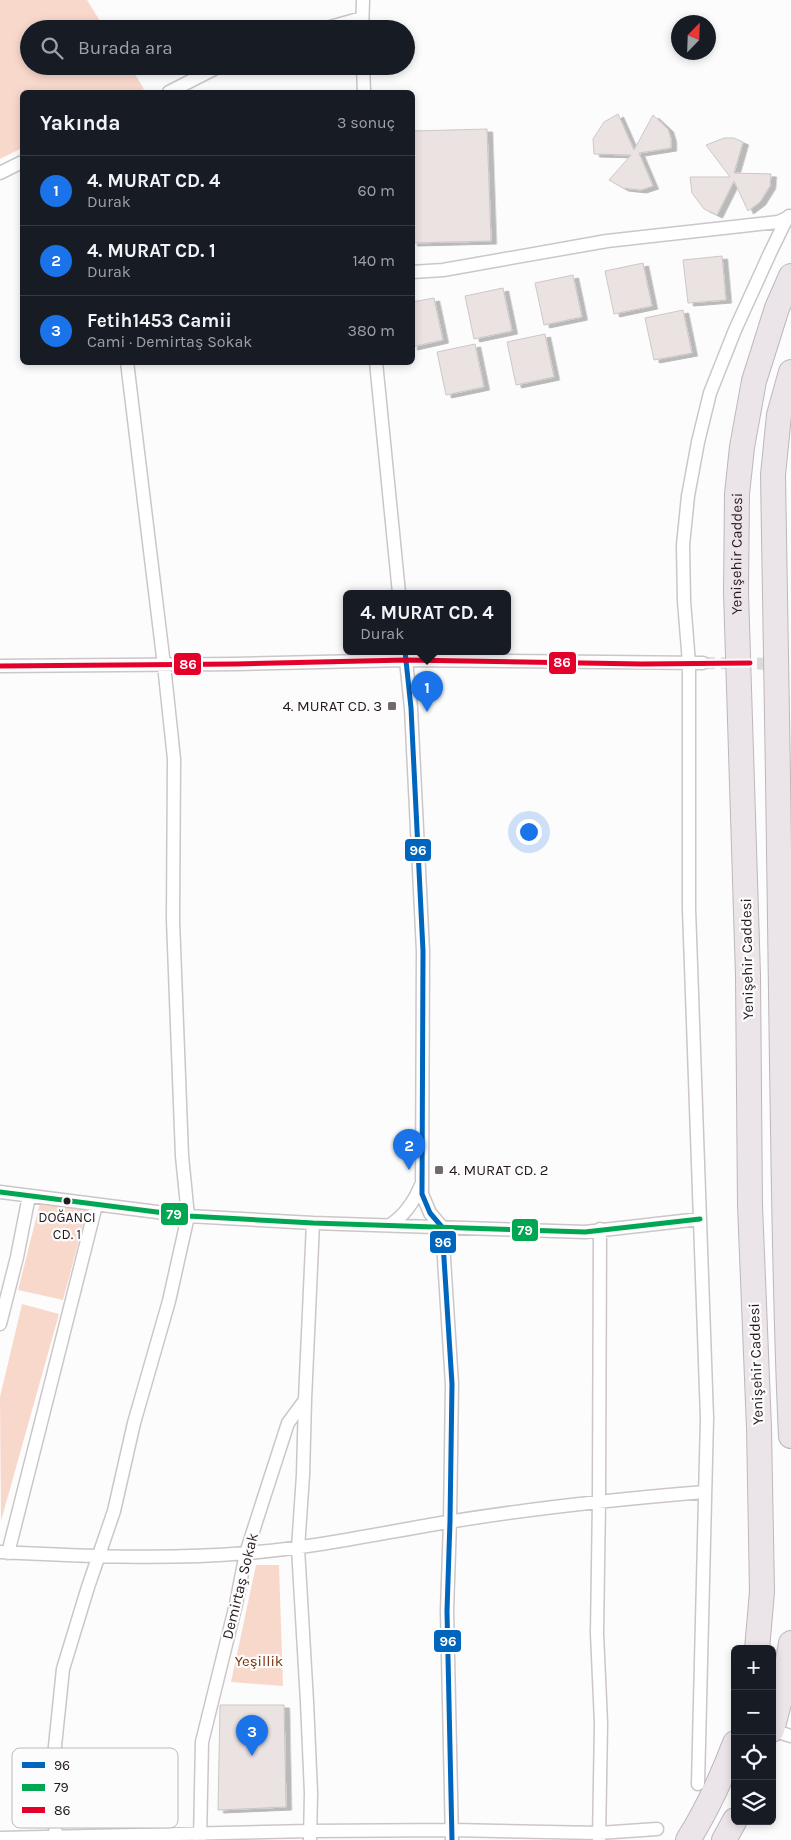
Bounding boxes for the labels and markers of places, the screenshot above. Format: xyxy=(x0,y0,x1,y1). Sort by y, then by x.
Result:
pin: 1 xyxy=(411,671,443,712)
place label: 4. MURAT CD. 3 xyxy=(282,697,382,715)
marker: 4. MURAT CD. 3 xyxy=(386,700,398,712)
pin: 2 xyxy=(393,1129,425,1170)
place label: 4. MURAT CD. 2 xyxy=(449,1161,548,1179)
marker: 4. MURAT CD. 2 xyxy=(433,1164,445,1176)
marker: DOĞANCI CD. 1 xyxy=(62,1196,72,1206)
place label: DOĞANCI CD. 1 xyxy=(38,1209,96,1243)
pin: 3 xyxy=(236,1715,268,1756)

